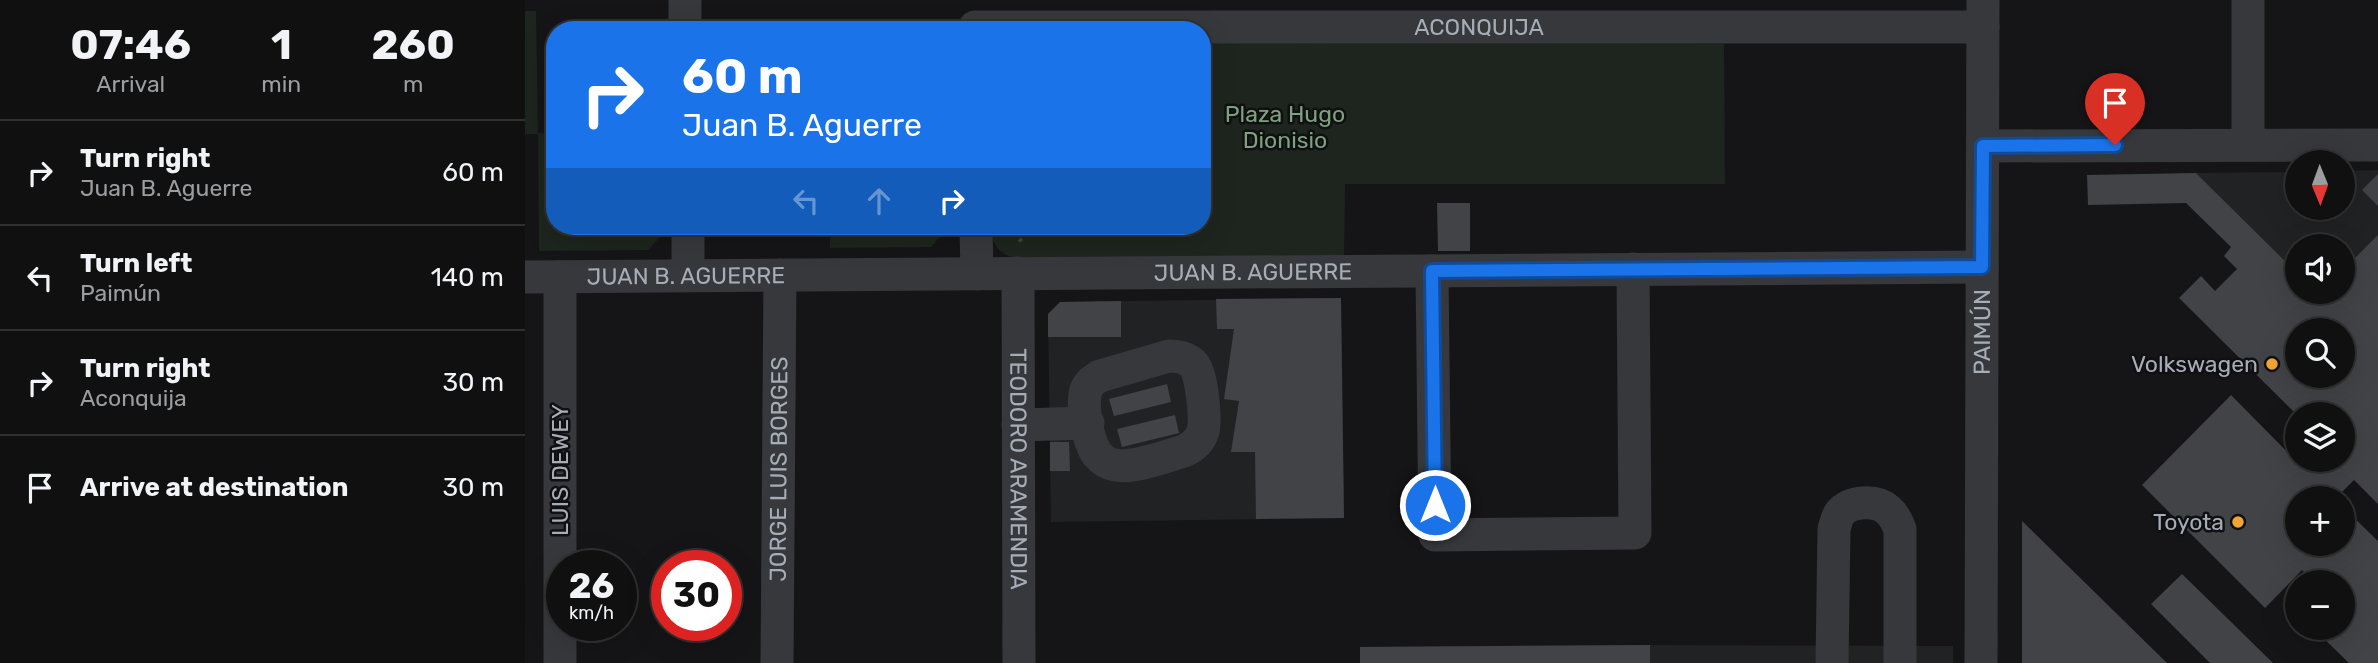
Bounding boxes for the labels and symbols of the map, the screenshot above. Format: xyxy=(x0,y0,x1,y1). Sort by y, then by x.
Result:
street label: ACONQUIJA xyxy=(1414,13,1544,41)
pin xyxy=(2085,73,2145,145)
park label: Plaza Hugo Dionisio xyxy=(1225,100,1345,154)
north arrow xyxy=(2285,150,2355,220)
street label: JUAN B. AGUERRE xyxy=(1154,257,1352,287)
street label: JUAN B. AGUERRE xyxy=(587,261,785,291)
street label: PAIMÚN xyxy=(1968,289,1996,375)
street label: TEODORO ARAMENDIA xyxy=(1004,348,1033,590)
place label: Volkswagen xyxy=(2131,350,2258,378)
street label: JORGE LUIS BORGES xyxy=(764,356,793,582)
marker: Volkswagen xyxy=(2264,356,2280,372)
street label: LUIS DEWEY xyxy=(546,404,574,536)
position arrow xyxy=(1398,468,1472,542)
place label: Toyota xyxy=(2153,508,2224,536)
marker: Toyota xyxy=(2230,514,2246,530)
speed limit sign: 30 xyxy=(651,550,742,641)

